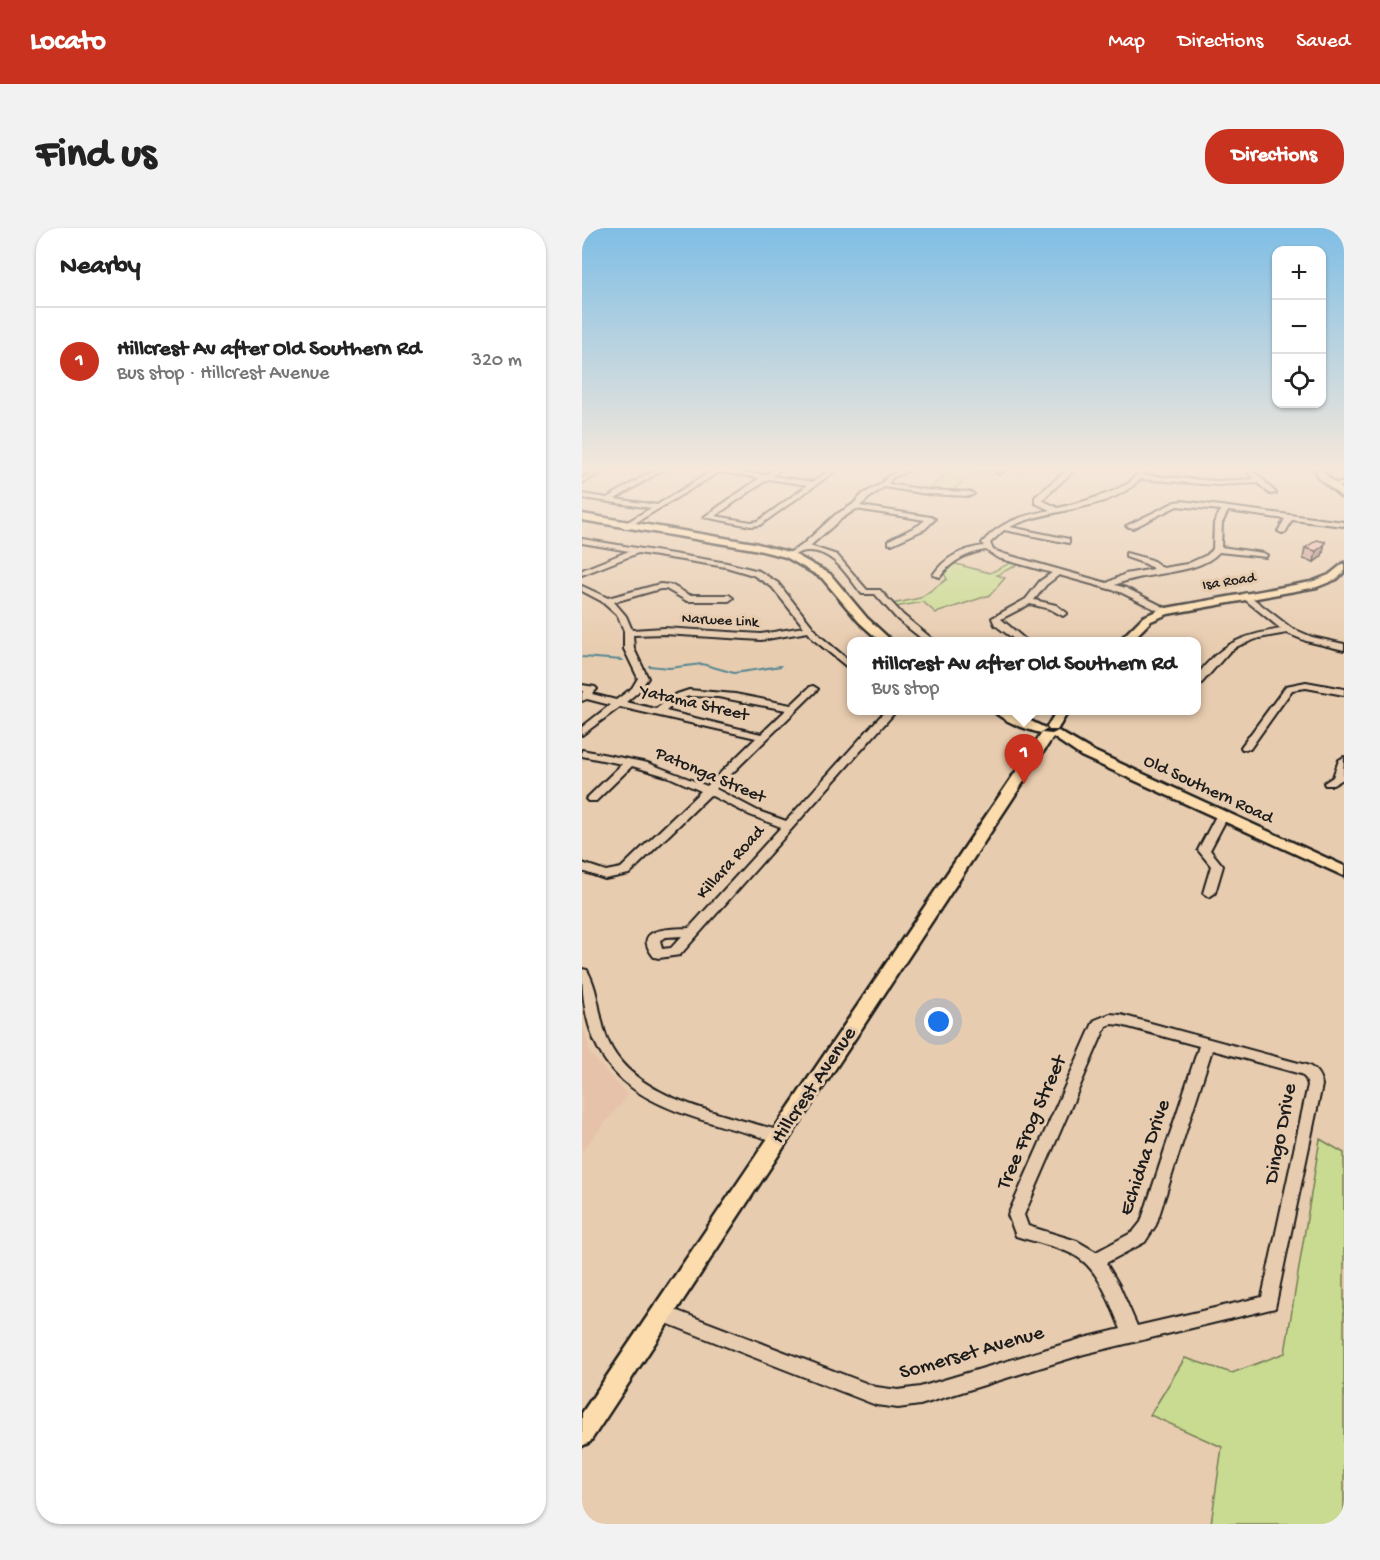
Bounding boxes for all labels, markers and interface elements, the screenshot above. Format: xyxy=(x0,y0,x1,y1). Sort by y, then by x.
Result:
text: Locato xyxy=(30,26,106,59)
text: Map xyxy=(1108,30,1145,55)
text: Directions xyxy=(1178,30,1263,55)
text: Saved xyxy=(1296,30,1350,55)
button: Directions xyxy=(1205,129,1344,184)
text: Find us xyxy=(36,132,156,181)
map controls xyxy=(1272,246,1326,408)
button: + xyxy=(1272,246,1326,300)
text: Nearby xyxy=(60,252,141,283)
button: − xyxy=(1272,300,1326,354)
text: Hillcrest Av after Old Southern Rd xyxy=(117,337,421,363)
text: 1 xyxy=(75,350,84,373)
text: 320 m xyxy=(472,350,522,373)
button: locate xyxy=(1272,354,1326,408)
text: Bus stop · Hillcrest Avenue xyxy=(117,363,329,386)
street label: Isa Road xyxy=(1201,569,1258,595)
street label: Narwee Link xyxy=(681,610,760,632)
popup xyxy=(847,637,1201,715)
text: Hillcrest Av after Old Southern Rd xyxy=(872,652,1176,678)
text: Bus stop xyxy=(872,678,939,701)
street label: Yatama Street xyxy=(636,681,752,727)
pin: 1 xyxy=(1004,734,1044,784)
street label: Patonga Street xyxy=(651,743,770,809)
street label: Old Southern Road xyxy=(1140,751,1277,830)
street label: Killara Road xyxy=(693,821,770,904)
your location xyxy=(924,1007,953,1036)
street label: Hillcrest Avenue xyxy=(767,1022,864,1149)
street label: Tree Frog Street xyxy=(992,1050,1075,1195)
street label: Dingo Drive xyxy=(1260,1081,1304,1188)
street label: Echidna Drive xyxy=(1115,1096,1178,1219)
street label: Somerset Avenue xyxy=(897,1321,1048,1387)

